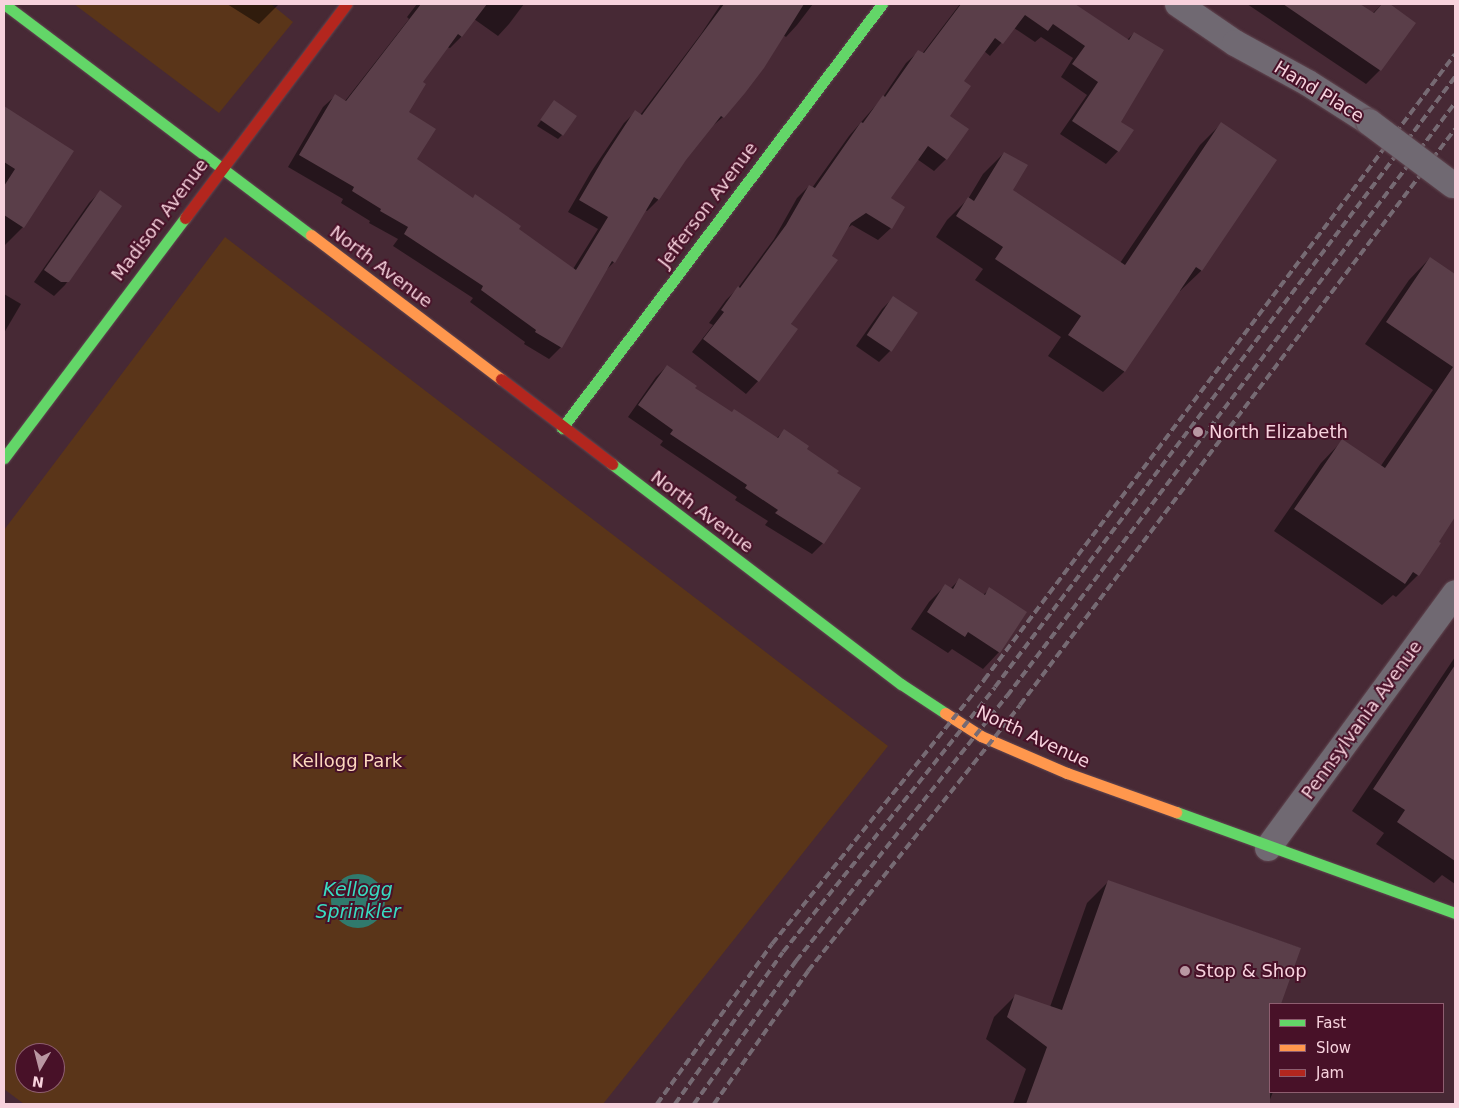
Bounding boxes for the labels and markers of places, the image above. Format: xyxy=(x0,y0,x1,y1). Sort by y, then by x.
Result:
place label: North Elizabeth xyxy=(1209,421,1348,443)
marker: North Elizabeth xyxy=(1191,425,1205,439)
place label: Stop & Shop xyxy=(1195,960,1307,982)
marker: Stop & Shop xyxy=(1179,965,1191,977)

